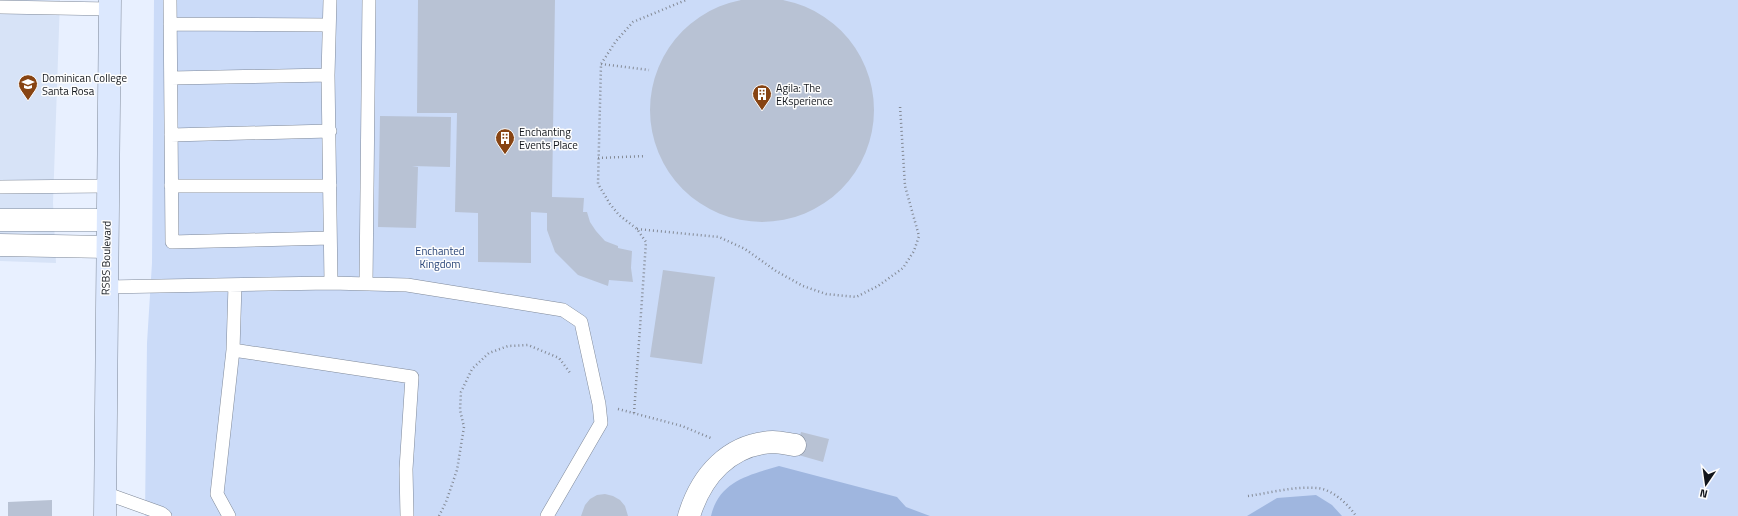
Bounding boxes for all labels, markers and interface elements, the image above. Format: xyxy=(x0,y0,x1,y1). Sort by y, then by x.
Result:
place label: Dominican College Santa Rosa xyxy=(42,70,127,99)
school or university icon: Dominican College Santa Rosa xyxy=(17,73,39,101)
place label: Agila: The EKsperience xyxy=(776,80,833,109)
building icon: Agila: The EKsperience xyxy=(751,83,773,111)
place label: Enchanting Events Place xyxy=(519,124,578,153)
building icon: Enchanting Events Place xyxy=(494,127,516,155)
street label: RSBS Boulevard xyxy=(97,220,115,295)
park label: Enchanted Kingdom xyxy=(415,243,465,272)
north arrow xyxy=(1686,464,1726,504)
text: N xyxy=(1698,485,1709,502)

